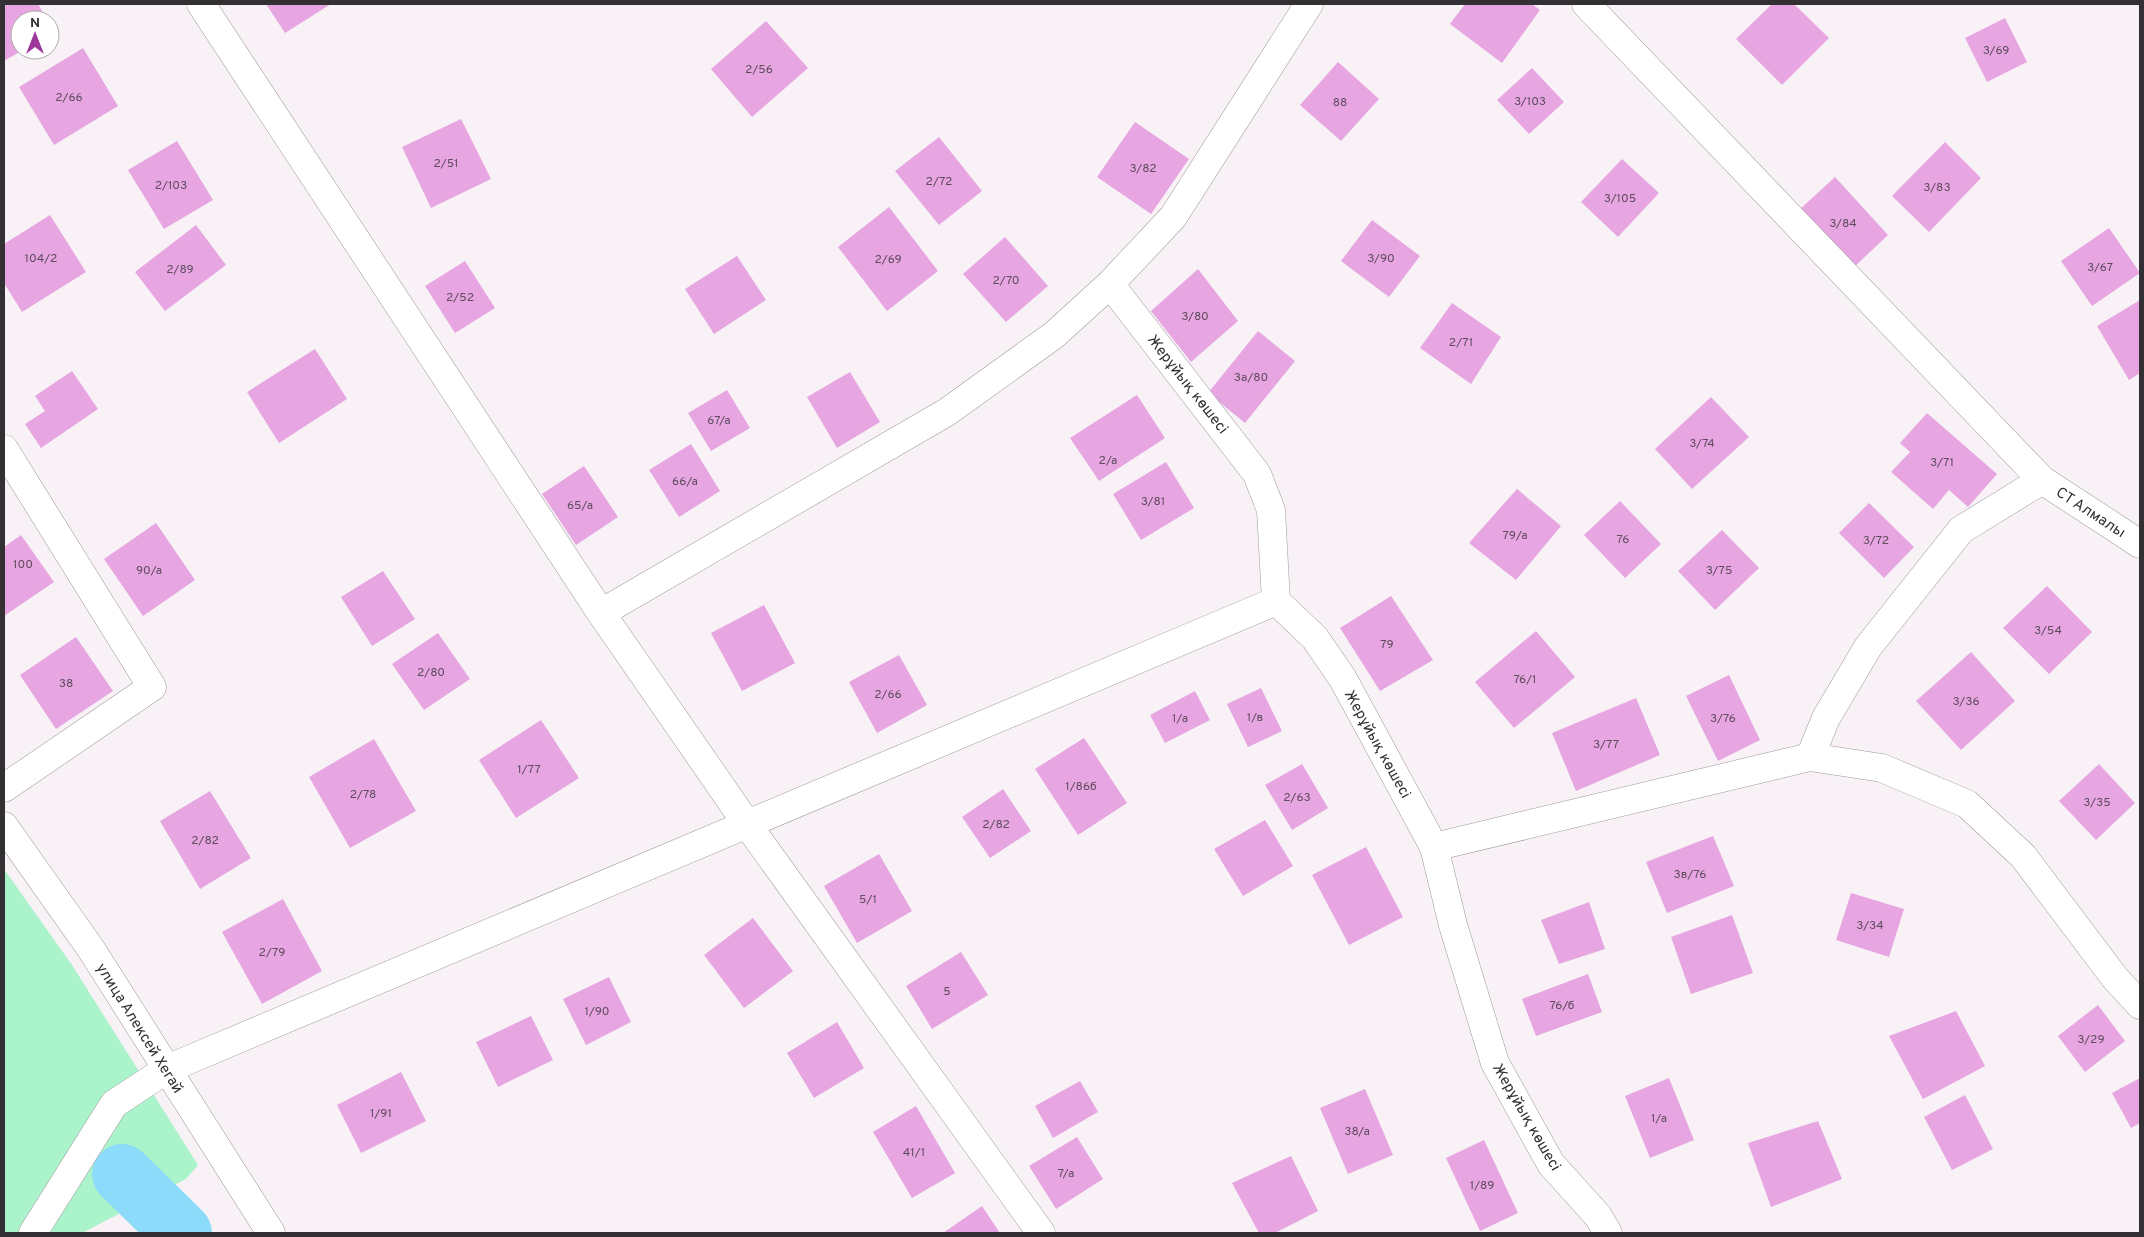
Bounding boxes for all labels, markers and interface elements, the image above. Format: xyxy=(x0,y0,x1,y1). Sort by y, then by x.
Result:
north arrow xyxy=(10,10,60,60)
text: N xyxy=(30,15,40,32)
house number: 3/69 xyxy=(1983,43,2009,59)
house number: 2/56 xyxy=(745,62,773,78)
house number: 2/66 xyxy=(55,90,83,106)
house number: 3/103 xyxy=(1514,94,1546,110)
house number: 88 xyxy=(1333,95,1347,111)
house number: 2/51 xyxy=(433,156,459,172)
house number: 3/82 xyxy=(1129,161,1157,177)
house number: 2/72 xyxy=(926,174,952,190)
house number: 2/103 xyxy=(155,178,187,194)
house number: 3/83 xyxy=(1923,180,1951,196)
house number: 3/105 xyxy=(1604,191,1636,207)
house number: 3/84 xyxy=(1829,216,1857,232)
house number: 104/2 xyxy=(25,251,57,267)
house number: 3/90 xyxy=(1367,251,1395,267)
house number: 2/69 xyxy=(874,252,902,268)
house number: 3/67 xyxy=(2087,260,2113,276)
house number: 2/89 xyxy=(166,262,194,278)
house number: 2/70 xyxy=(992,273,1020,289)
house number: 2/52 xyxy=(446,290,474,306)
house number: 3/80 xyxy=(1181,309,1209,325)
street label: Жерұйық көшесі xyxy=(1142,331,1231,438)
house number: 2/71 xyxy=(1449,335,1473,351)
house number: 3а/80 xyxy=(1234,370,1268,386)
house number: 67/а xyxy=(707,413,731,429)
house number: 3/74 xyxy=(1689,436,1715,452)
house number: 2/а xyxy=(1099,453,1117,469)
house number: 3/71 xyxy=(1930,455,1954,471)
house number: 66/а xyxy=(672,474,698,490)
street label: СТ Алмалы xyxy=(2052,484,2129,543)
house number: 3/81 xyxy=(1141,494,1165,510)
house number: 65/а xyxy=(567,498,593,514)
house number: 79/а xyxy=(1503,528,1527,544)
house number: 76 xyxy=(1617,532,1629,548)
house number: 3/72 xyxy=(1863,533,1889,549)
house number: 100 xyxy=(13,557,33,573)
house number: 90/а xyxy=(136,563,162,579)
house number: 3/75 xyxy=(1706,563,1732,579)
house number: 3/54 xyxy=(2034,623,2062,639)
house number: 79 xyxy=(1380,637,1394,653)
house number: 2/80 xyxy=(417,665,445,681)
house number: 76/1 xyxy=(1513,672,1537,688)
house number: 38 xyxy=(59,676,73,692)
house number: 2/66 xyxy=(874,687,902,703)
street label: Жерұйық көшесі xyxy=(1339,687,1414,802)
house number: 3/36 xyxy=(1952,694,1980,710)
house number: 1/в xyxy=(1247,710,1263,726)
house number: 1/а xyxy=(1172,711,1188,727)
house number: 3/76 xyxy=(1710,711,1736,727)
house number: 3/77 xyxy=(1593,737,1619,753)
house number: 1/77 xyxy=(517,762,541,778)
house number: 1/86б xyxy=(1065,779,1097,795)
house number: 2/78 xyxy=(350,787,376,803)
house number: 2/63 xyxy=(1283,790,1311,806)
house number: 3/35 xyxy=(2083,795,2111,811)
house number: 2/82 xyxy=(982,817,1010,833)
house number: 2/82 xyxy=(191,833,219,849)
house number: 3в/76 xyxy=(1674,867,1706,883)
house number: 5/1 xyxy=(859,892,877,908)
house number: 3/34 xyxy=(1856,918,1884,934)
house number: 2/79 xyxy=(259,945,285,961)
street label: улица Алексей Хегай xyxy=(91,960,187,1097)
house number: 5 xyxy=(943,984,951,1000)
house number: 76/б xyxy=(1550,998,1575,1014)
house number: 1/90 xyxy=(584,1004,610,1020)
house number: 3/29 xyxy=(2077,1032,2105,1048)
street label: Жерұйық көшесі xyxy=(1487,1061,1564,1175)
house number: 1/91 xyxy=(370,1106,392,1122)
house number: 1/а xyxy=(1651,1111,1667,1127)
house number: 38/а xyxy=(1344,1124,1370,1140)
house number: 41/1 xyxy=(903,1145,925,1161)
house number: 7/а xyxy=(1058,1166,1074,1182)
house number: 1/89 xyxy=(1470,1178,1494,1194)

